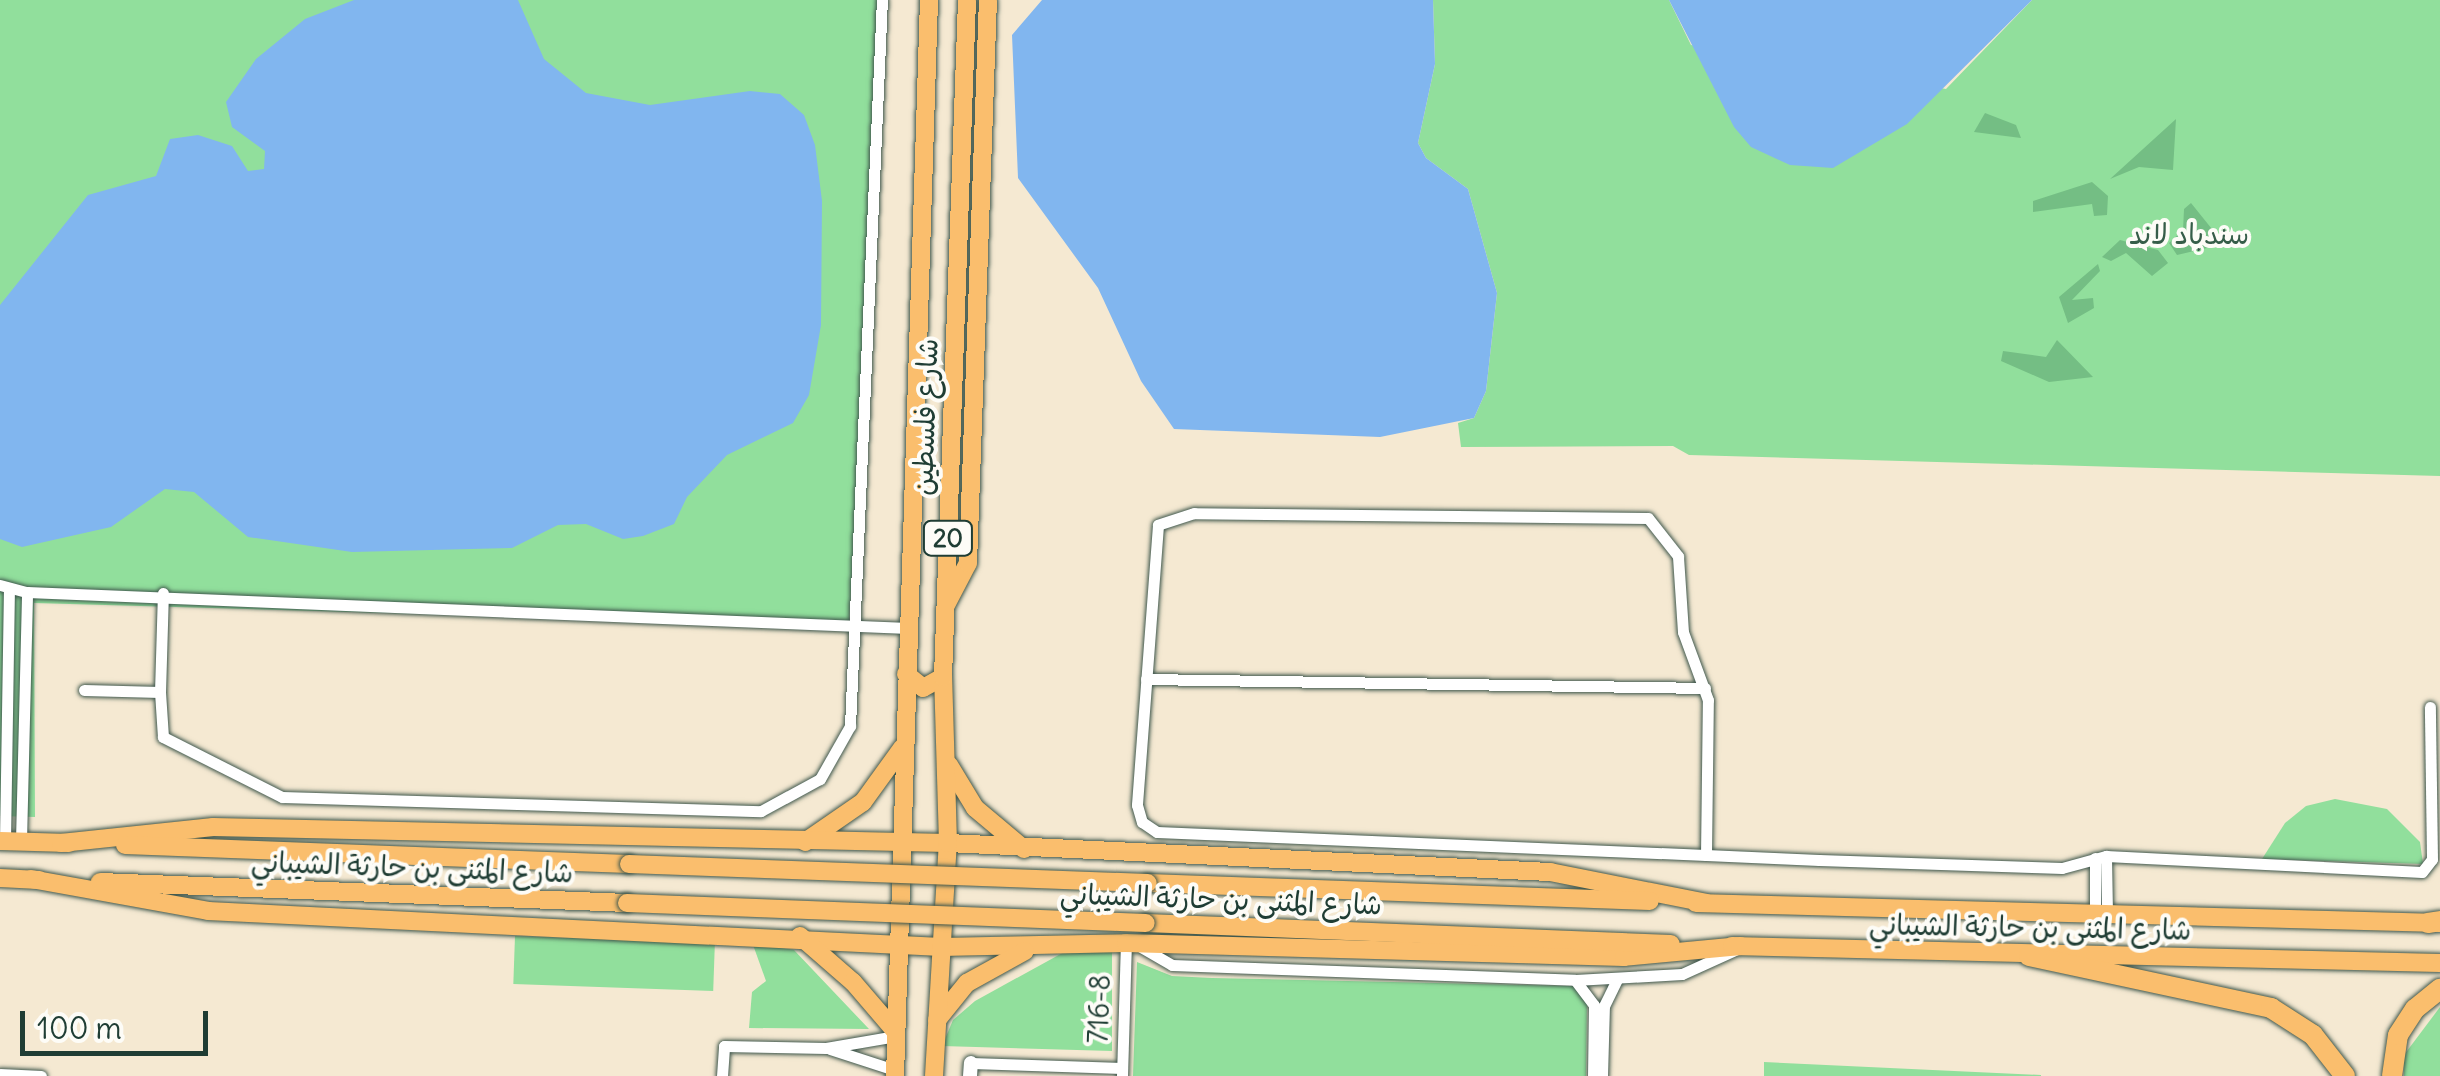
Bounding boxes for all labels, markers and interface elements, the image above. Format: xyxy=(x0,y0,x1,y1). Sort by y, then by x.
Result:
park label: سندباد لاند xyxy=(2129,217,2249,251)
street label: شارع فلسطين xyxy=(905,338,945,496)
road number: 20 xyxy=(920,518,976,558)
street label: شارع المثنى بن حارثة الشيباني xyxy=(250,845,574,889)
street label: شارع المثنى بن حارثة الشيباني xyxy=(1059,877,1383,921)
street label: شارع المثنى بن حارثة الشيباني xyxy=(1869,907,2191,947)
street label: 716-8 xyxy=(1081,974,1117,1044)
scale bar xyxy=(25,991,212,1053)
text: 100 m xyxy=(37,1009,122,1047)

